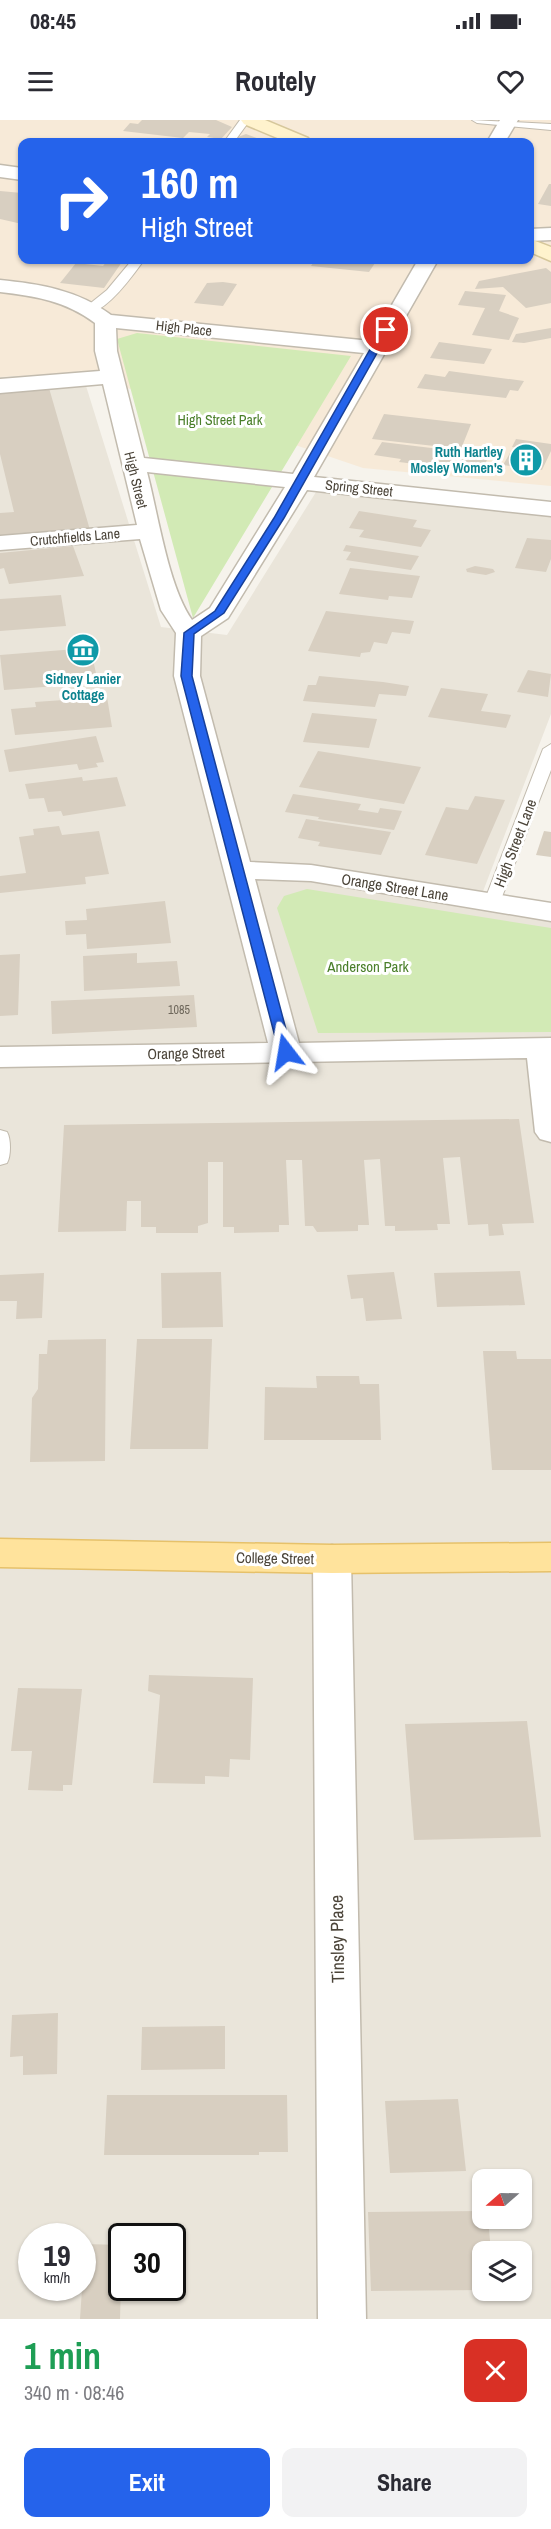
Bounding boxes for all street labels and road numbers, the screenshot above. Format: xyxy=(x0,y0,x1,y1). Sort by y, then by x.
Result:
street label: High Place xyxy=(155,316,213,340)
street label: High Street xyxy=(120,450,152,510)
street label: Spring Street xyxy=(324,476,394,500)
street label: Crutchfields Lane xyxy=(29,524,121,550)
street label: High Street Lane xyxy=(489,796,542,890)
street label: Orange Street Lane xyxy=(340,868,450,906)
street label: Orange Street xyxy=(147,1042,225,1064)
street label: College Street xyxy=(236,1547,315,1569)
street label: Tinsley Place xyxy=(324,1895,350,1983)

